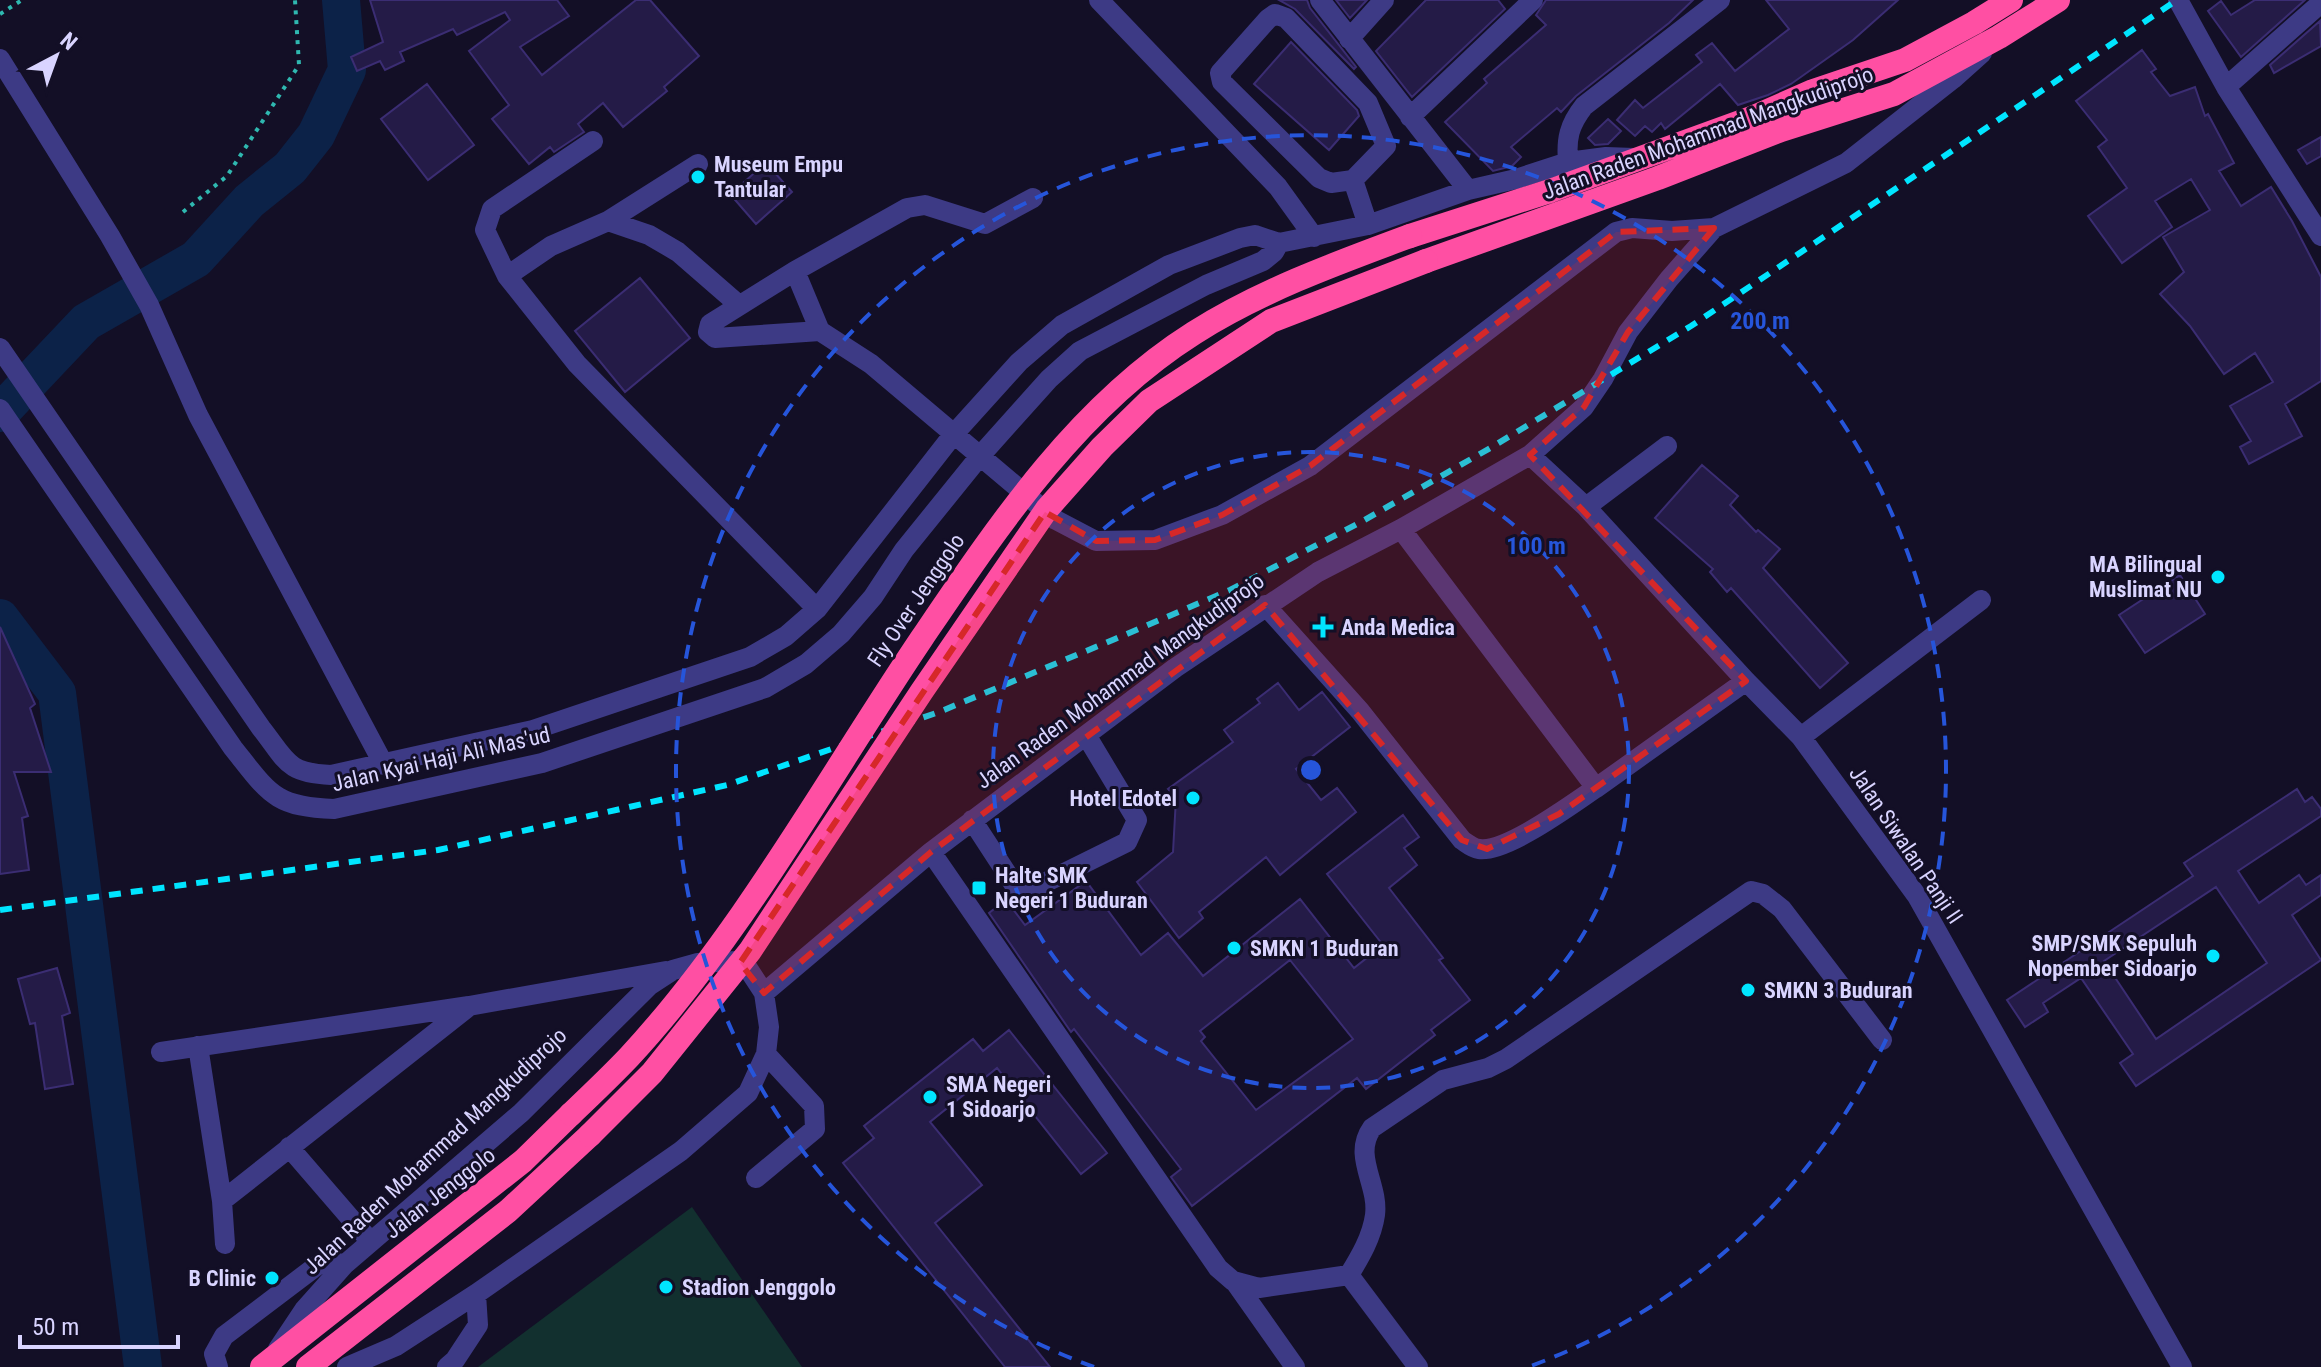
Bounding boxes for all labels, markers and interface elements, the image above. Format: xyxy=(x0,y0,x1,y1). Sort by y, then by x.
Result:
north arrow xyxy=(16,16,96,96)
text: N xyxy=(56,27,82,55)
street label: Jalan Raden Mohammad Mangkudiprojo xyxy=(1539,61,1877,205)
place label: Museum Empu Tantular xyxy=(714,152,843,202)
marker: Museum Empu Tantular xyxy=(689,168,707,186)
text: 200 m xyxy=(1730,307,1790,335)
street label: Fly Over Jenggolo xyxy=(862,529,970,671)
text: 100 m xyxy=(1506,532,1566,560)
place label: MA Bilingual Muslimat NU xyxy=(2089,552,2202,602)
street label: Jalan Raden Mohammad Mangkudiprojo xyxy=(971,568,1269,794)
marker: MA Bilingual Muslimat NU xyxy=(2209,568,2227,586)
place label: Anda Medica xyxy=(1341,615,1455,640)
marker: Anda Medica xyxy=(1312,616,1334,638)
street label: Jalan Kyai Haji Ali Mas'ud xyxy=(329,722,553,796)
centre of rings xyxy=(1297,756,1325,784)
street label: Jalan Siwalan Panji II xyxy=(1844,762,1968,928)
place label: Hotel Edotel xyxy=(1069,786,1177,811)
marker: Hotel Edotel xyxy=(1184,789,1202,807)
place label: Halte SMK Negeri 1 Buduran xyxy=(995,863,1148,913)
marker: Halte SMK Negeri 1 Buduran xyxy=(970,879,988,897)
place label: SMP/SMK Sepuluh Nopember Sidoarjo xyxy=(2028,931,2197,981)
place label: SMKN 1 Buduran xyxy=(1250,936,1399,961)
marker: SMKN 1 Buduran xyxy=(1225,939,1243,957)
marker: SMP/SMK Sepuluh Nopember Sidoarjo xyxy=(2204,947,2222,965)
place label: SMKN 3 Buduran xyxy=(1764,978,1913,1003)
marker: SMKN 3 Buduran xyxy=(1739,981,1757,999)
street label: Jalan Raden Mohammad Mangkudiprojo xyxy=(299,1023,571,1279)
place label: SMA Negeri 1 Sidoarjo xyxy=(946,1072,1051,1122)
marker: SMA Negeri 1 Sidoarjo xyxy=(921,1088,939,1106)
street label: Jalan Jenggolo xyxy=(380,1142,500,1244)
place label: B Clinic xyxy=(188,1266,256,1291)
marker: B Clinic xyxy=(263,1269,281,1287)
place label: Stadion Jenggolo xyxy=(682,1275,836,1300)
marker: Stadion Jenggolo xyxy=(657,1278,675,1296)
scale bar xyxy=(20,1299,178,1349)
text: 50 m xyxy=(32,1313,79,1341)

